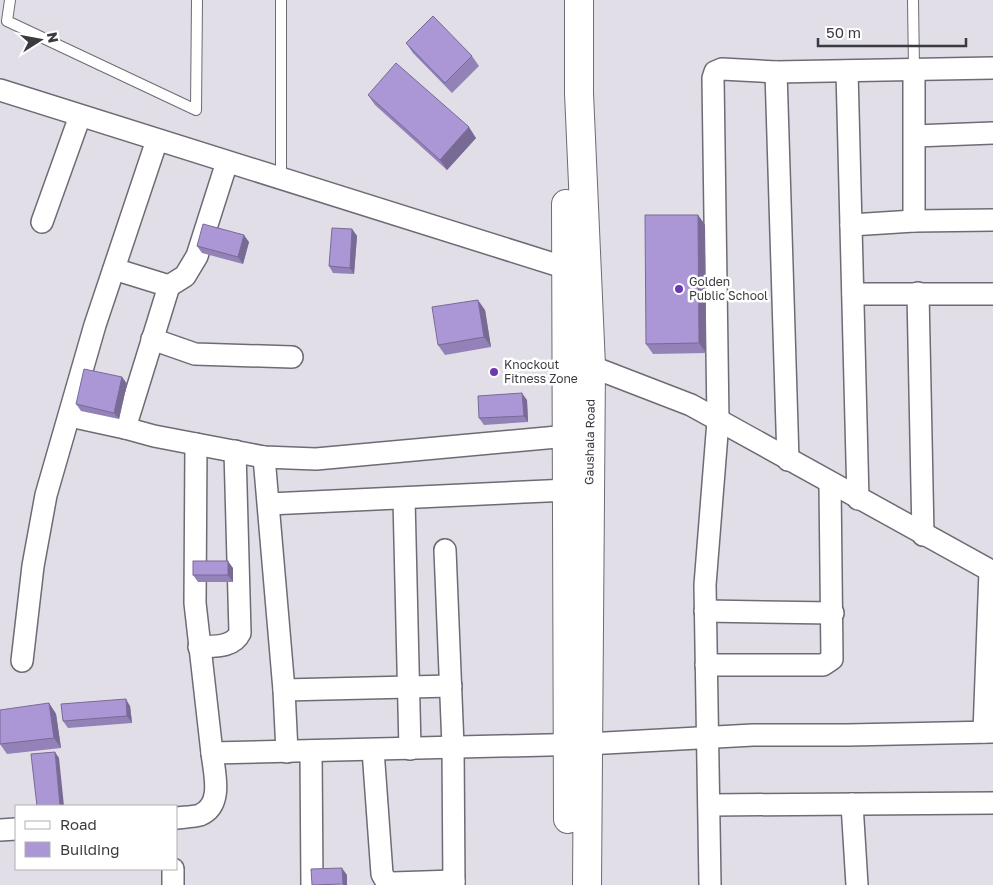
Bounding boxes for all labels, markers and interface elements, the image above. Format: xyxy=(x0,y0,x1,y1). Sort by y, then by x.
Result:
north arrow xyxy=(15,15,65,65)
scale bar xyxy=(818,15,966,47)
text: 50 m xyxy=(826,23,861,41)
text: N xyxy=(44,31,63,44)
place label: Golden Public School xyxy=(689,274,768,303)
marker: Golden Public School xyxy=(673,283,685,295)
place label: Knockout Fitness Zone xyxy=(504,357,578,386)
marker: Knockout Fitness Zone xyxy=(488,366,500,378)
street label: Gaushala Road xyxy=(581,399,598,485)
legend xyxy=(15,805,178,870)
text: Road xyxy=(60,815,97,833)
text: Building xyxy=(60,840,120,858)

